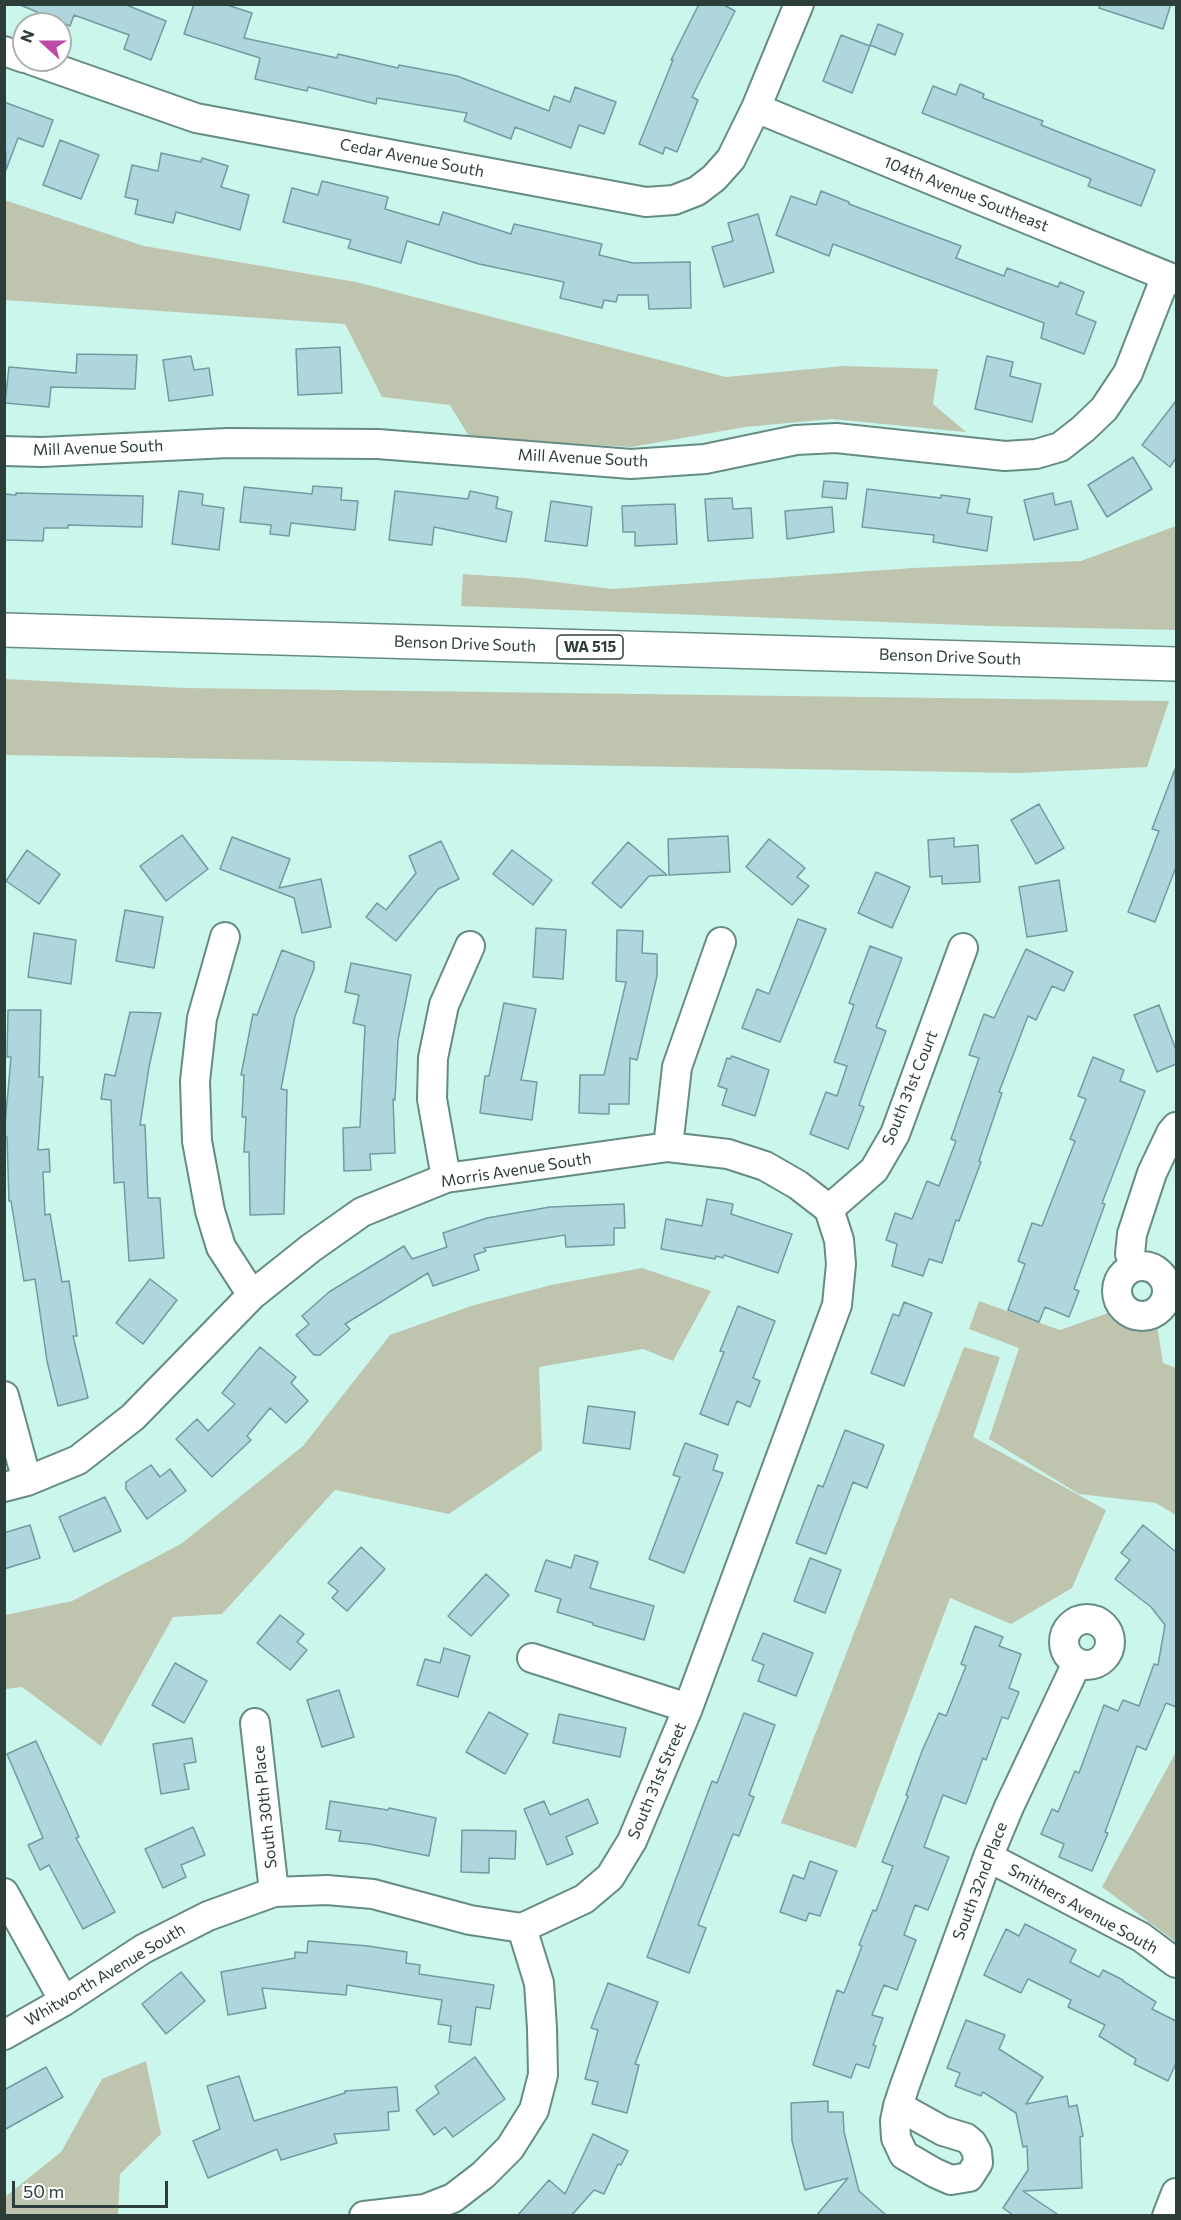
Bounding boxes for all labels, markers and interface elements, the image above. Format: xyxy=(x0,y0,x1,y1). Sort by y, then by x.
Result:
north arrow xyxy=(12,12,72,72)
text: N xyxy=(16,27,38,45)
street label: Cedar Avenue South xyxy=(338,135,486,181)
street label: 104th Avenue Southeast xyxy=(881,152,1051,236)
street label: Mill Avenue South xyxy=(32,436,164,460)
street label: Mill Avenue South xyxy=(517,445,649,471)
street label: Benson Drive South xyxy=(394,632,536,656)
road number: WA 515 xyxy=(557,635,623,659)
street label: Benson Drive South xyxy=(879,645,1021,669)
street label: South 31st Court xyxy=(878,1028,942,1148)
street label: Morris Avenue South xyxy=(439,1149,593,1191)
street label: South 31st Street xyxy=(624,1720,690,1842)
street label: South 30th Place xyxy=(249,1744,281,1870)
street label: South 32nd Place xyxy=(949,1819,1011,1943)
street label: Smithers Avenue South xyxy=(1005,1860,1161,1958)
street label: Whitworth Avenue South xyxy=(21,1920,189,2030)
scale bar xyxy=(15,2169,171,2207)
text: 50 m xyxy=(23,2180,64,2202)

